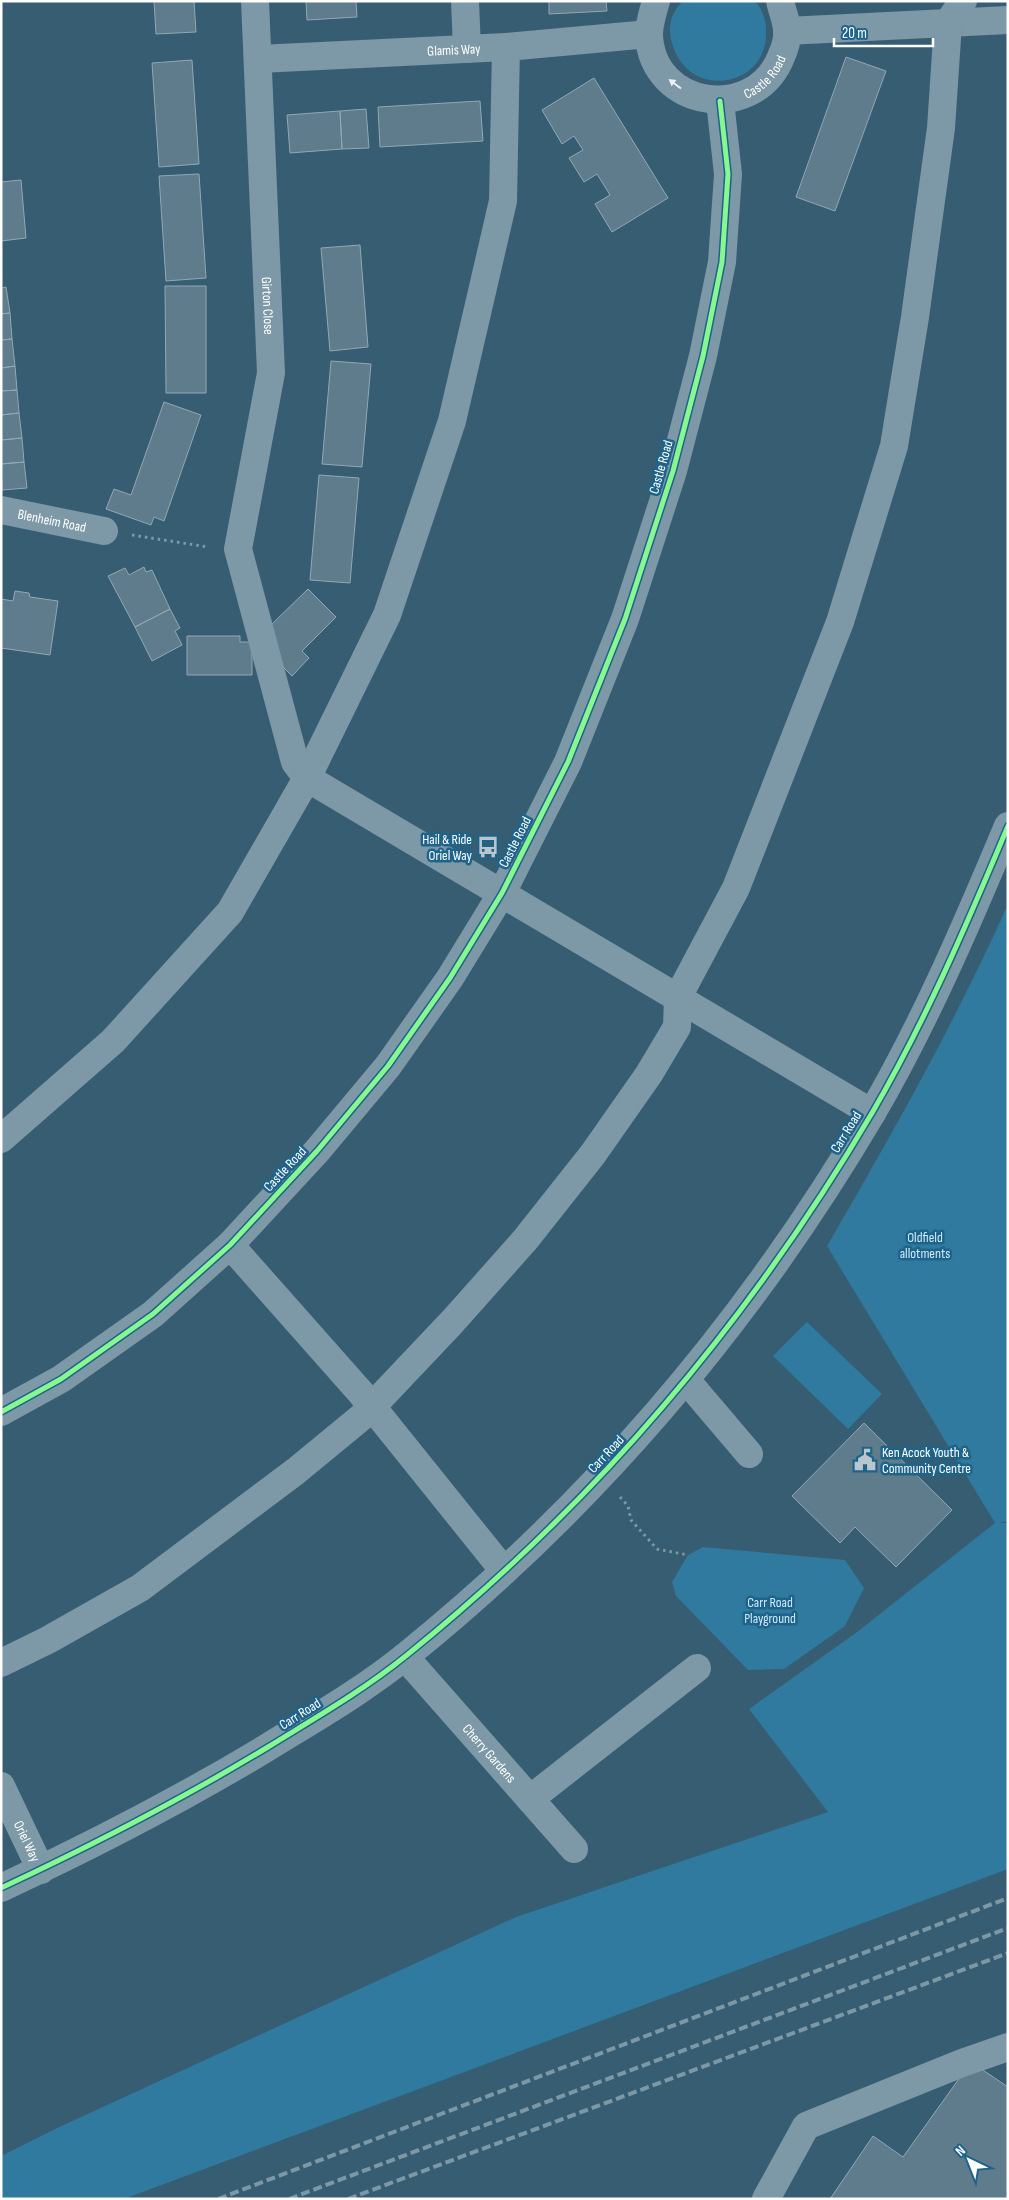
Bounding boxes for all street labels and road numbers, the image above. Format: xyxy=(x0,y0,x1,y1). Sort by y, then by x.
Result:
street label: Glamis Way xyxy=(427,40,481,59)
street label: Castle Road xyxy=(741,52,789,102)
street label: Girton Close xyxy=(258,276,278,335)
street label: Castle Road xyxy=(645,438,677,496)
street label: Blenheim Road xyxy=(16,505,88,536)
street label: Castle Road xyxy=(495,813,535,870)
street label: Carr Road xyxy=(827,1108,865,1156)
street label: Castle Road xyxy=(260,1143,310,1195)
street label: Carr Road xyxy=(584,1431,628,1476)
street label: Carr Road xyxy=(276,1695,324,1733)
street label: Cherry Gardens xyxy=(459,1720,520,1786)
street label: Oriel Way xyxy=(10,1818,45,1865)

